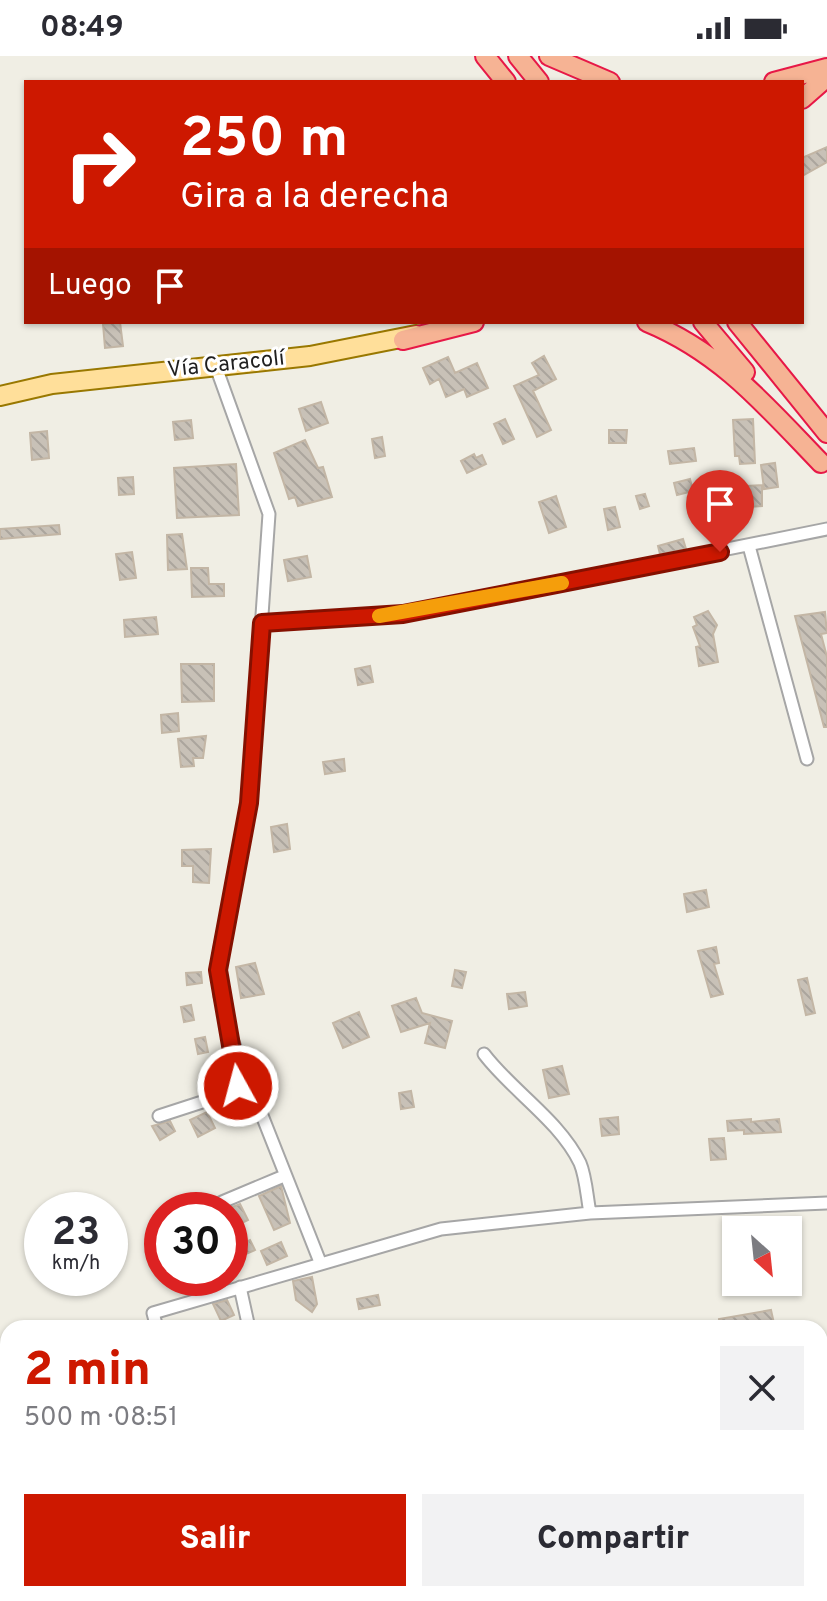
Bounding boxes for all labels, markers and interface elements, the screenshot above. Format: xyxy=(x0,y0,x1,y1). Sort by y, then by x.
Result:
text: 08:49 xyxy=(40,10,124,47)
text: 250 m xyxy=(180,106,348,176)
icon: right xyxy=(48,112,152,216)
text: Gira a la derecha xyxy=(180,175,449,221)
icon: arrive xyxy=(148,264,192,308)
text: Luego xyxy=(48,268,132,305)
street label: Vía Caracolí xyxy=(166,345,288,385)
pin xyxy=(686,470,754,552)
icon: arrive xyxy=(698,482,742,526)
position arrow xyxy=(196,1044,280,1128)
speed limit sign: 30 xyxy=(144,1192,248,1296)
text: 23 xyxy=(52,1209,100,1259)
north arrow xyxy=(722,1216,802,1296)
map controls xyxy=(722,1216,802,1296)
text: km/h xyxy=(52,1251,100,1277)
text: 2 min xyxy=(24,1342,151,1402)
button: close xyxy=(720,1346,804,1430)
text: 500 m · 08:51 xyxy=(24,1402,178,1435)
button: Salir xyxy=(24,1494,406,1586)
button: Compartir xyxy=(422,1494,804,1586)

